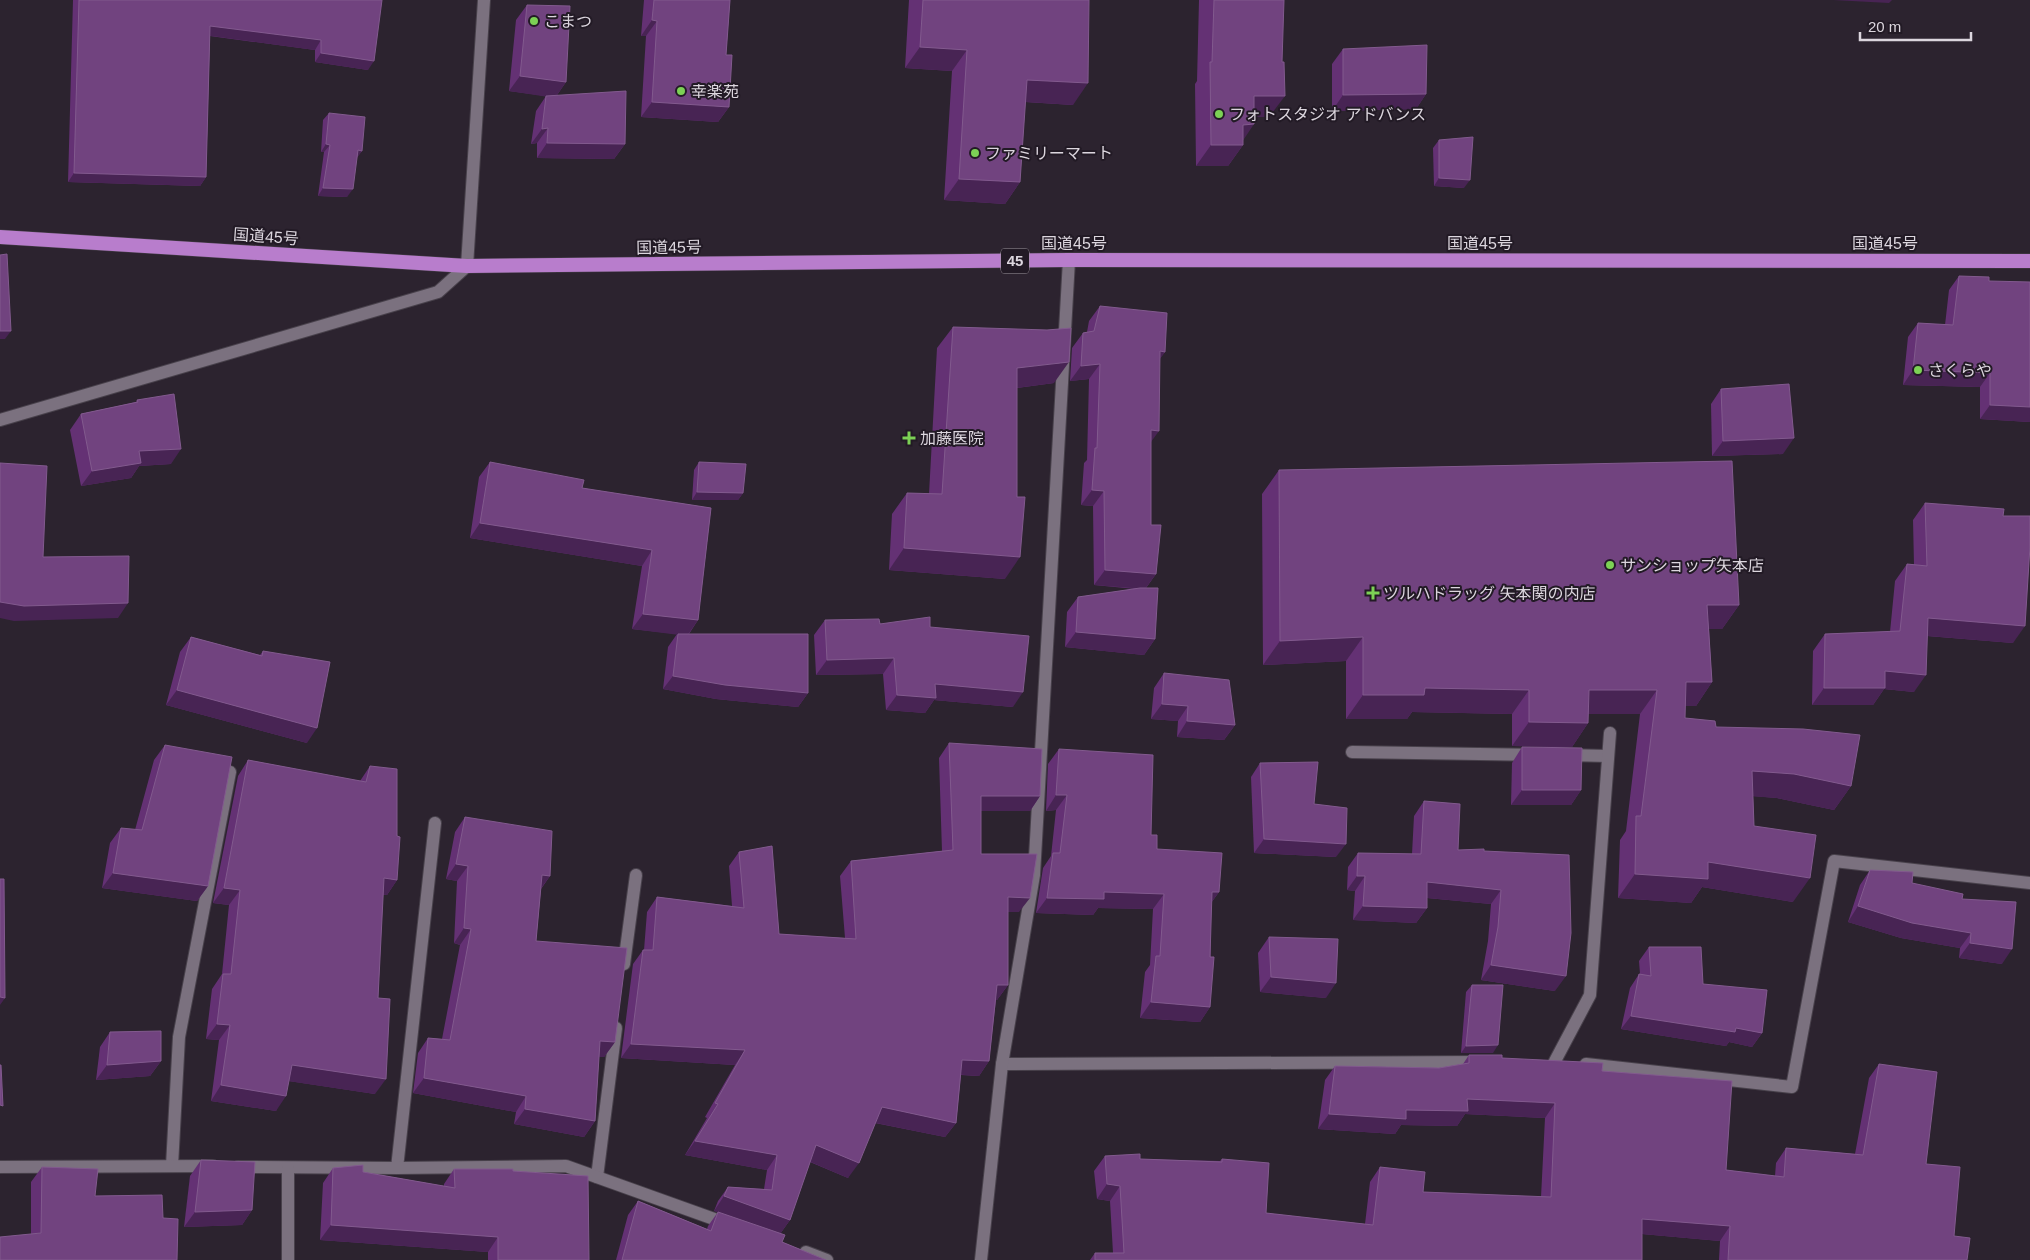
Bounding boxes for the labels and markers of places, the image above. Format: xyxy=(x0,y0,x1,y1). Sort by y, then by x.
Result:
place label: こまつ xyxy=(544,13,592,30)
marker: こまつ xyxy=(528,15,540,27)
place label: 幸楽苑 xyxy=(691,83,739,100)
marker: 幸楽苑 xyxy=(675,85,687,97)
place label: フォトスタジオ アドバンス xyxy=(1229,106,1426,123)
marker: フォトスタジオ アドバンス xyxy=(1213,108,1225,120)
place label: ファミリーマート xyxy=(985,145,1113,162)
marker: ファミリーマート xyxy=(969,147,981,159)
place label: さくらや xyxy=(1928,362,1992,379)
marker: さくらや xyxy=(1912,364,1924,376)
place label: 加藤医院 xyxy=(920,430,984,447)
marker: 加藤医院 xyxy=(902,431,916,445)
place label: サンショップ矢本店 xyxy=(1620,557,1764,574)
marker: サンショップ矢本店 xyxy=(1604,559,1616,571)
place label: ツルハドラッグ 矢本関の内店 xyxy=(1383,585,1595,602)
marker: ツルハドラッグ 矢本関の内店 xyxy=(1367,587,1379,599)

